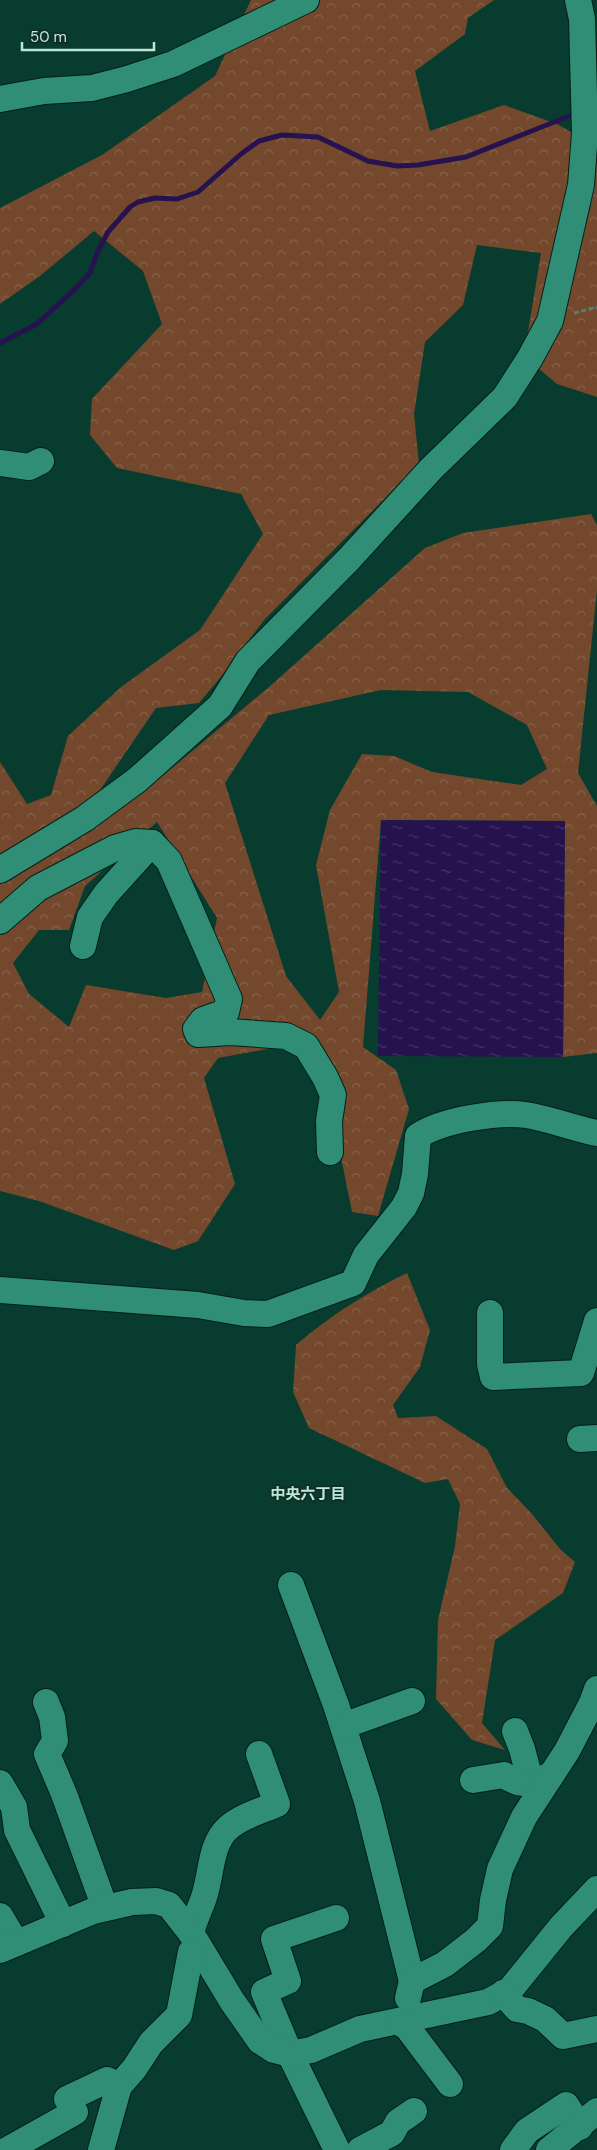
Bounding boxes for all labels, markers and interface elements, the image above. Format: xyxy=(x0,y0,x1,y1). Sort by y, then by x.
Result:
scale bar xyxy=(22,20,155,52)
text: 50 m xyxy=(30,27,67,47)
district label: 中央六丁目 xyxy=(270,1484,346,1504)

